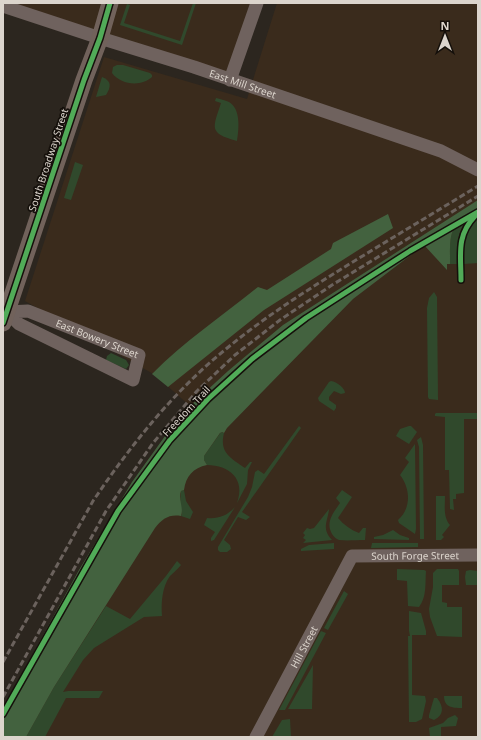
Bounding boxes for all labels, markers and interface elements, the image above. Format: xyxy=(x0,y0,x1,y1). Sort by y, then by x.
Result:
north arrow xyxy=(425,16,465,56)
text: N xyxy=(441,18,449,33)
street label: East Mill Street xyxy=(208,66,278,102)
street label: South Broadway Street xyxy=(25,106,71,213)
street label: East Bowery Street xyxy=(54,316,141,361)
street label: Freedom Trail xyxy=(159,383,213,439)
street label: South Forge Street xyxy=(371,548,459,563)
street label: Hill Street xyxy=(287,623,321,670)

